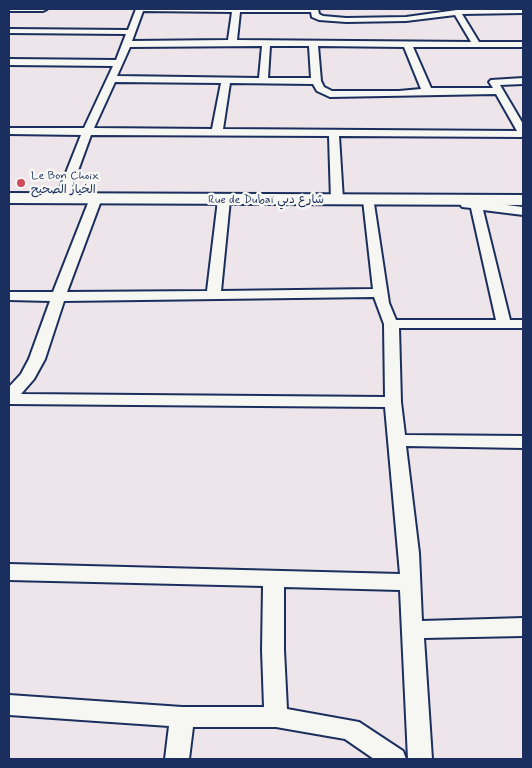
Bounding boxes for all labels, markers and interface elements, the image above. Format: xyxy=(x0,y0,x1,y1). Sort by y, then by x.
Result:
place label: Le Bon Choix الخيار الصحيح xyxy=(31,169,99,197)
marker: Le Bon Choix الخيار الصحيح xyxy=(15,177,27,189)
street label: Rue de Dubaï شارع دبي xyxy=(208,193,324,207)

